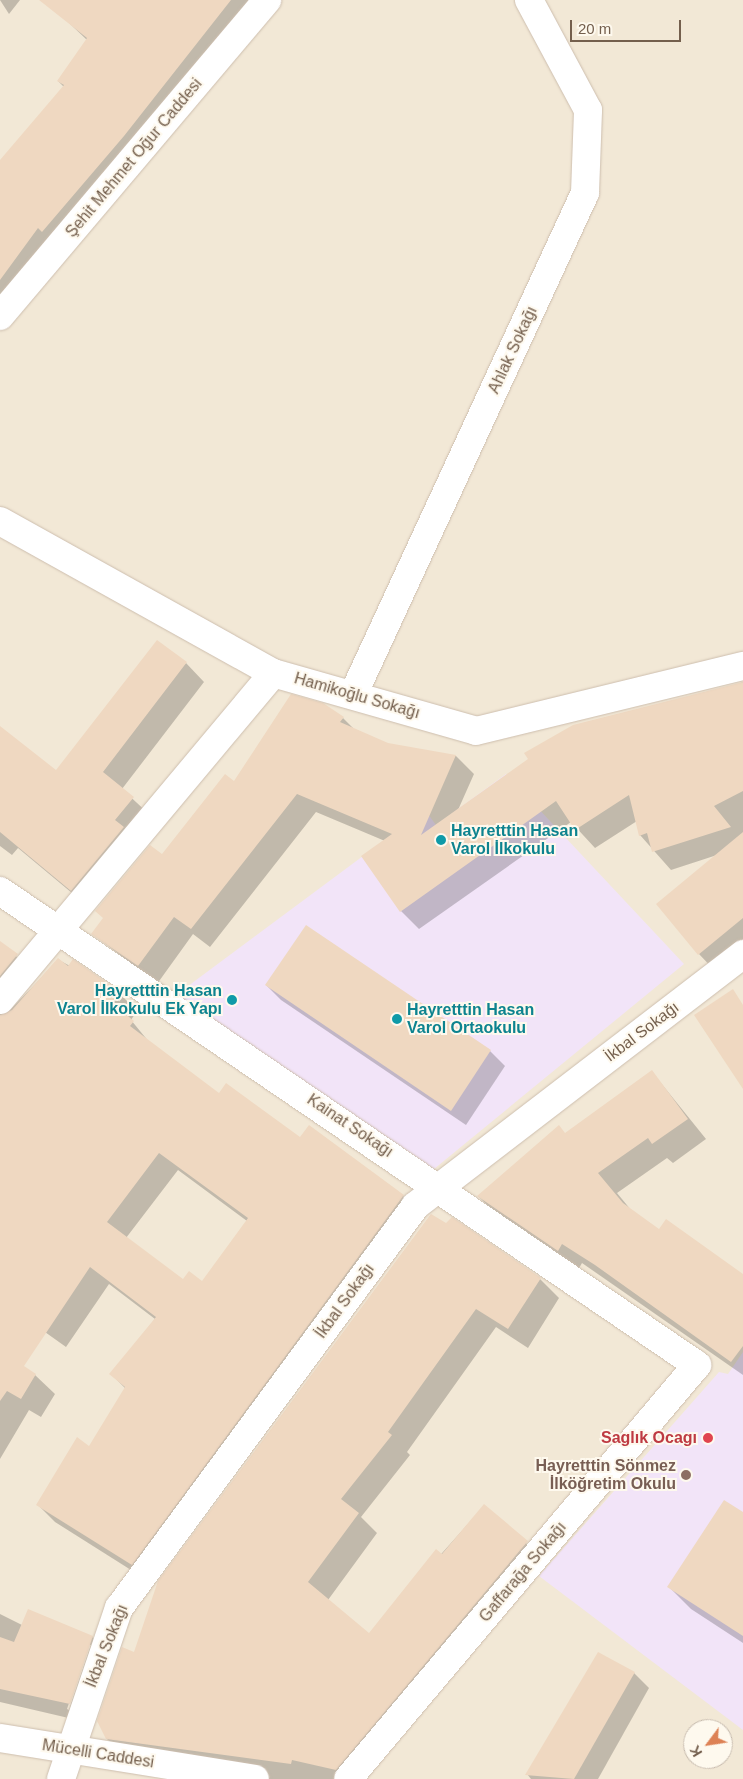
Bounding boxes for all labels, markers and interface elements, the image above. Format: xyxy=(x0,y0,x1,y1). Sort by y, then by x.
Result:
scale bar xyxy=(573,10,684,42)
text: 20 m xyxy=(578,20,611,37)
street label: Şehit Mehmet Oğur Caddesi xyxy=(62,75,206,241)
street label: Ahlak Sokağı xyxy=(484,303,542,397)
street label: Hamikoğlu Sokağı xyxy=(292,669,422,723)
place label: Hayretttin Hasan Varol İlkokulu xyxy=(451,821,578,859)
marker: Hayretttin Hasan Varol İlkokulu xyxy=(435,834,447,846)
place label: Hayretttin Hasan Varol İlkokulu Ek Yapı xyxy=(57,981,222,1019)
marker: Hayretttin Hasan Varol İlkokulu Ek Yapı xyxy=(226,994,238,1006)
street label: İkbal Sokağı xyxy=(601,998,683,1066)
place label: Hayretttin Hasan Varol Ortaokulu xyxy=(407,1000,534,1038)
marker: Hayretttin Hasan Varol Ortaokulu xyxy=(391,1013,403,1025)
street label: Kainat Sokağı xyxy=(303,1090,397,1162)
street label: İkbal Sokağı xyxy=(311,1260,379,1342)
place label: Saglık Ocagı xyxy=(601,1428,697,1448)
marker: Saglık Ocagı xyxy=(701,1431,715,1445)
place label: Hayretttin Sönmez İlköğretim Okulu xyxy=(536,1456,676,1494)
marker: Hayretttin Sönmez İlköğretim Okulu xyxy=(680,1469,692,1481)
street label: Gaffarağa Sokağı xyxy=(475,1518,571,1626)
street label: İkbal Sokağı xyxy=(82,1602,132,1690)
north arrow xyxy=(683,1719,733,1769)
street label: Mücelli Caddesi xyxy=(41,1736,155,1772)
text: K xyxy=(687,1743,705,1760)

